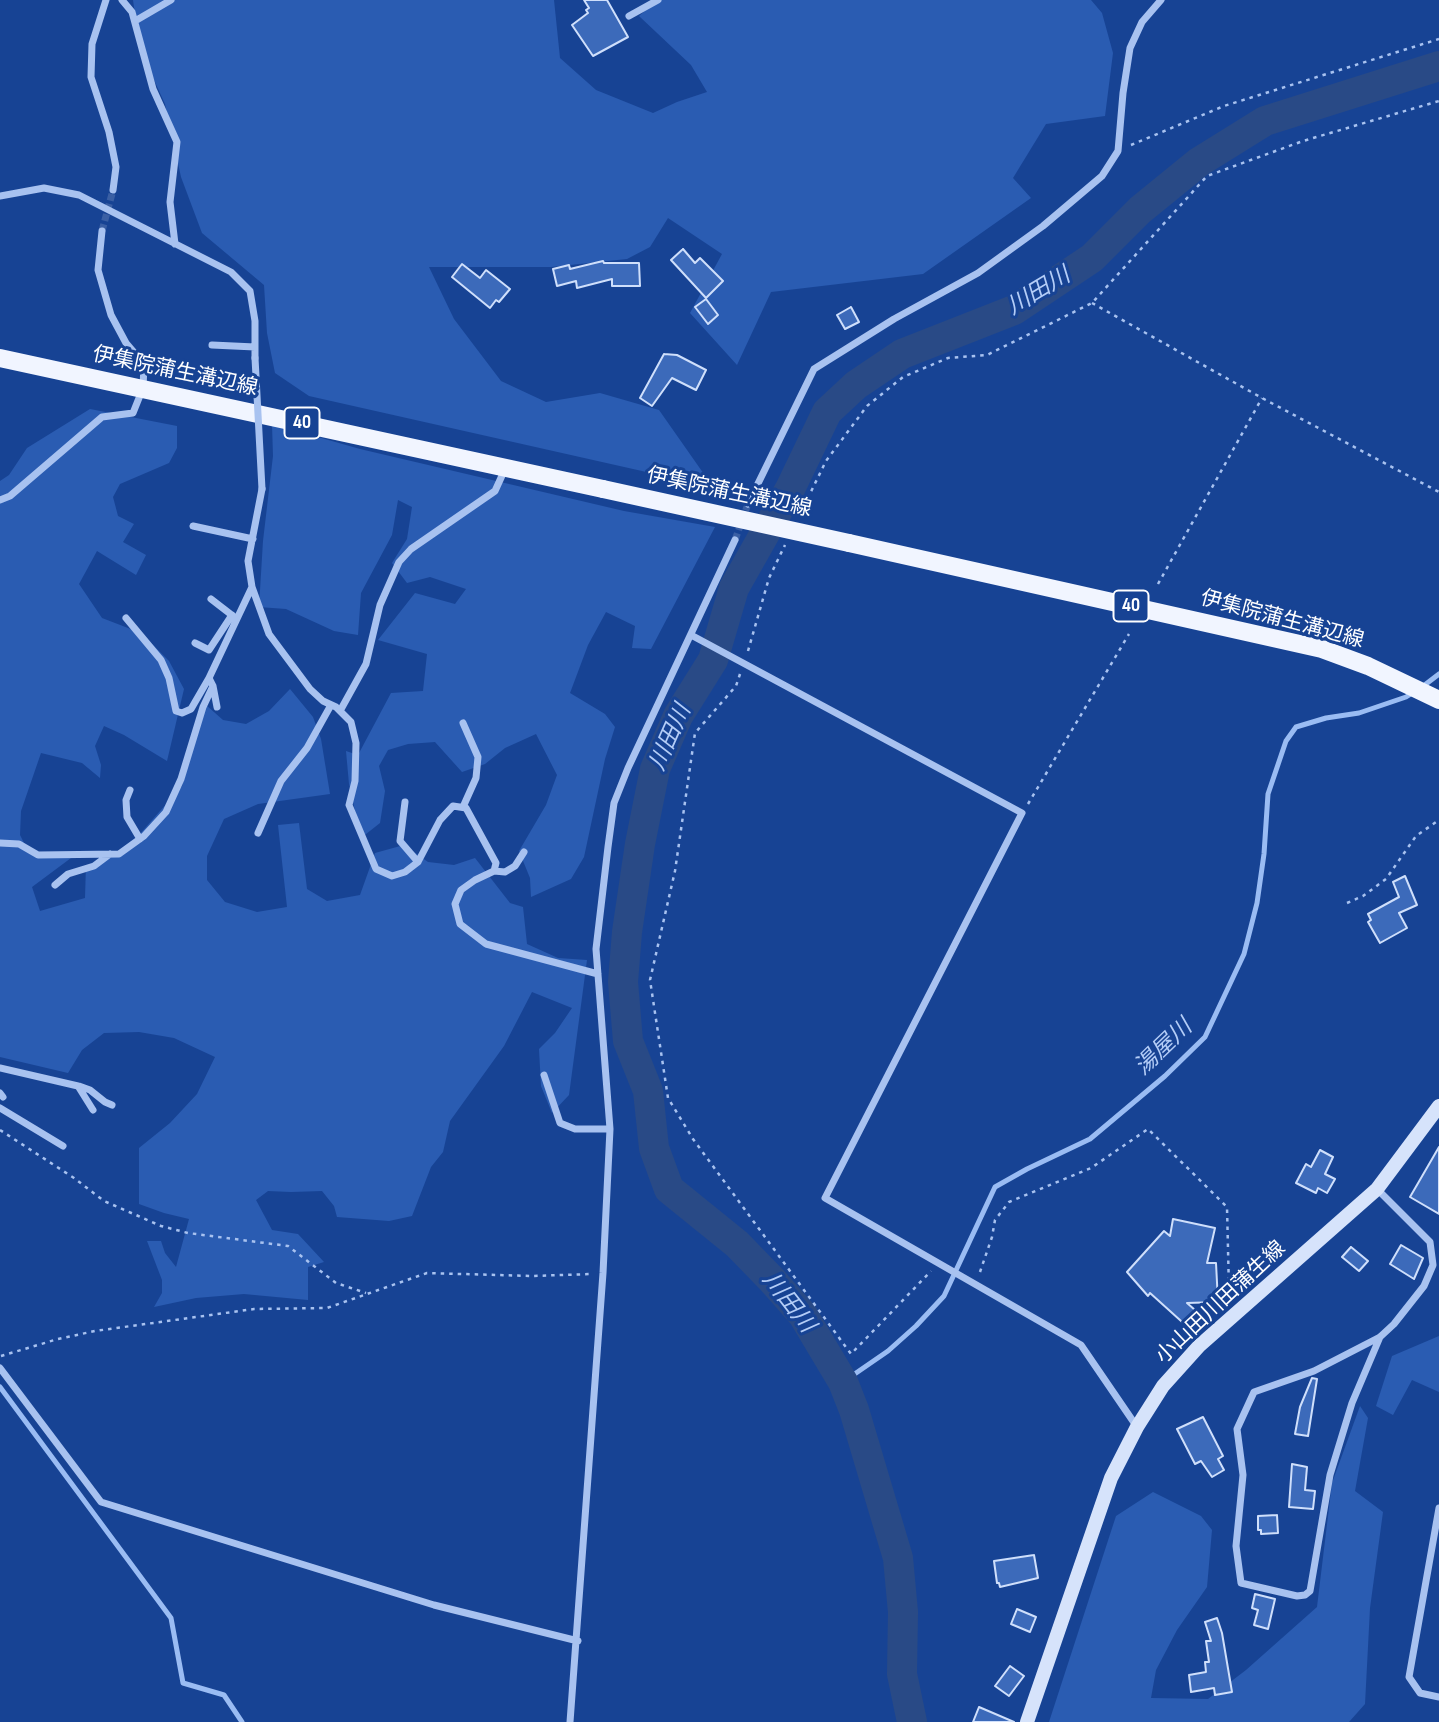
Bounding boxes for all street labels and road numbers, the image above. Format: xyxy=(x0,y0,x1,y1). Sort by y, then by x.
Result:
street label: 伊集院蒲生溝辺線 xyxy=(90,342,260,402)
road number: 40 xyxy=(284,408,320,438)
street label: 伊集院蒲生溝辺線 xyxy=(644,463,814,523)
street label: 伊集院蒲生溝辺線 xyxy=(1198,586,1366,654)
road number: 40 xyxy=(1114,590,1148,622)
street label: 小山田川田蒲生線 xyxy=(1151,1236,1291,1370)

